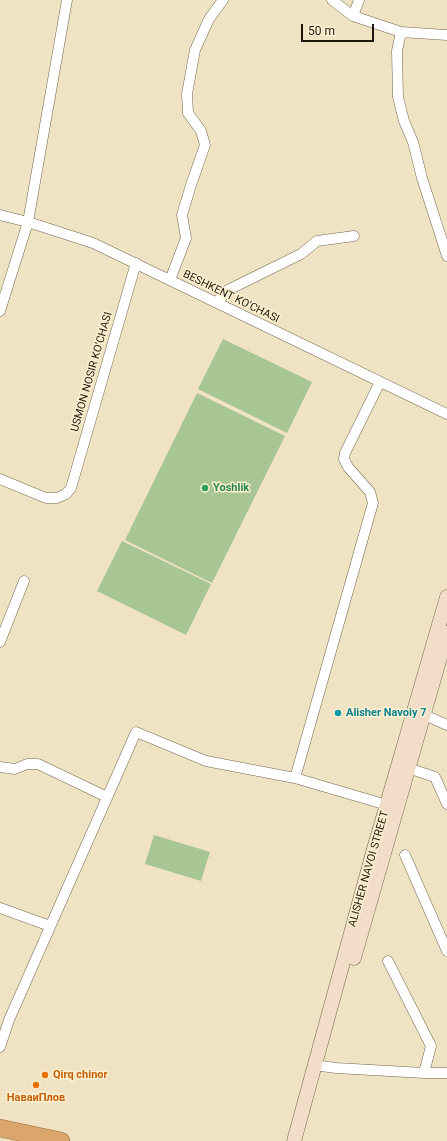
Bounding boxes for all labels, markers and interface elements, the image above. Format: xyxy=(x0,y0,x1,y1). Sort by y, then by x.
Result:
scale bar xyxy=(303,16,376,42)
text: 50 m xyxy=(308,24,335,38)
street label: BESHKENT KO'CHASI xyxy=(181,268,281,326)
street label: USMON NOSIR KO'CHASI xyxy=(69,311,115,433)
place label: Yoshlik xyxy=(213,481,249,495)
marker: Yoshlik xyxy=(200,483,210,493)
place label: Alisher Navoiy 7 xyxy=(346,706,426,720)
marker: Alisher Navoiy 7 xyxy=(333,708,343,718)
street label: ALISHER NAVOI STREET xyxy=(346,809,392,929)
place label: Qirq chinor xyxy=(53,1068,108,1082)
marker: Qirq chinor xyxy=(40,1070,50,1080)
marker: НаваиПлов xyxy=(31,1080,41,1090)
place label: НаваиПлов xyxy=(7,1091,65,1105)

